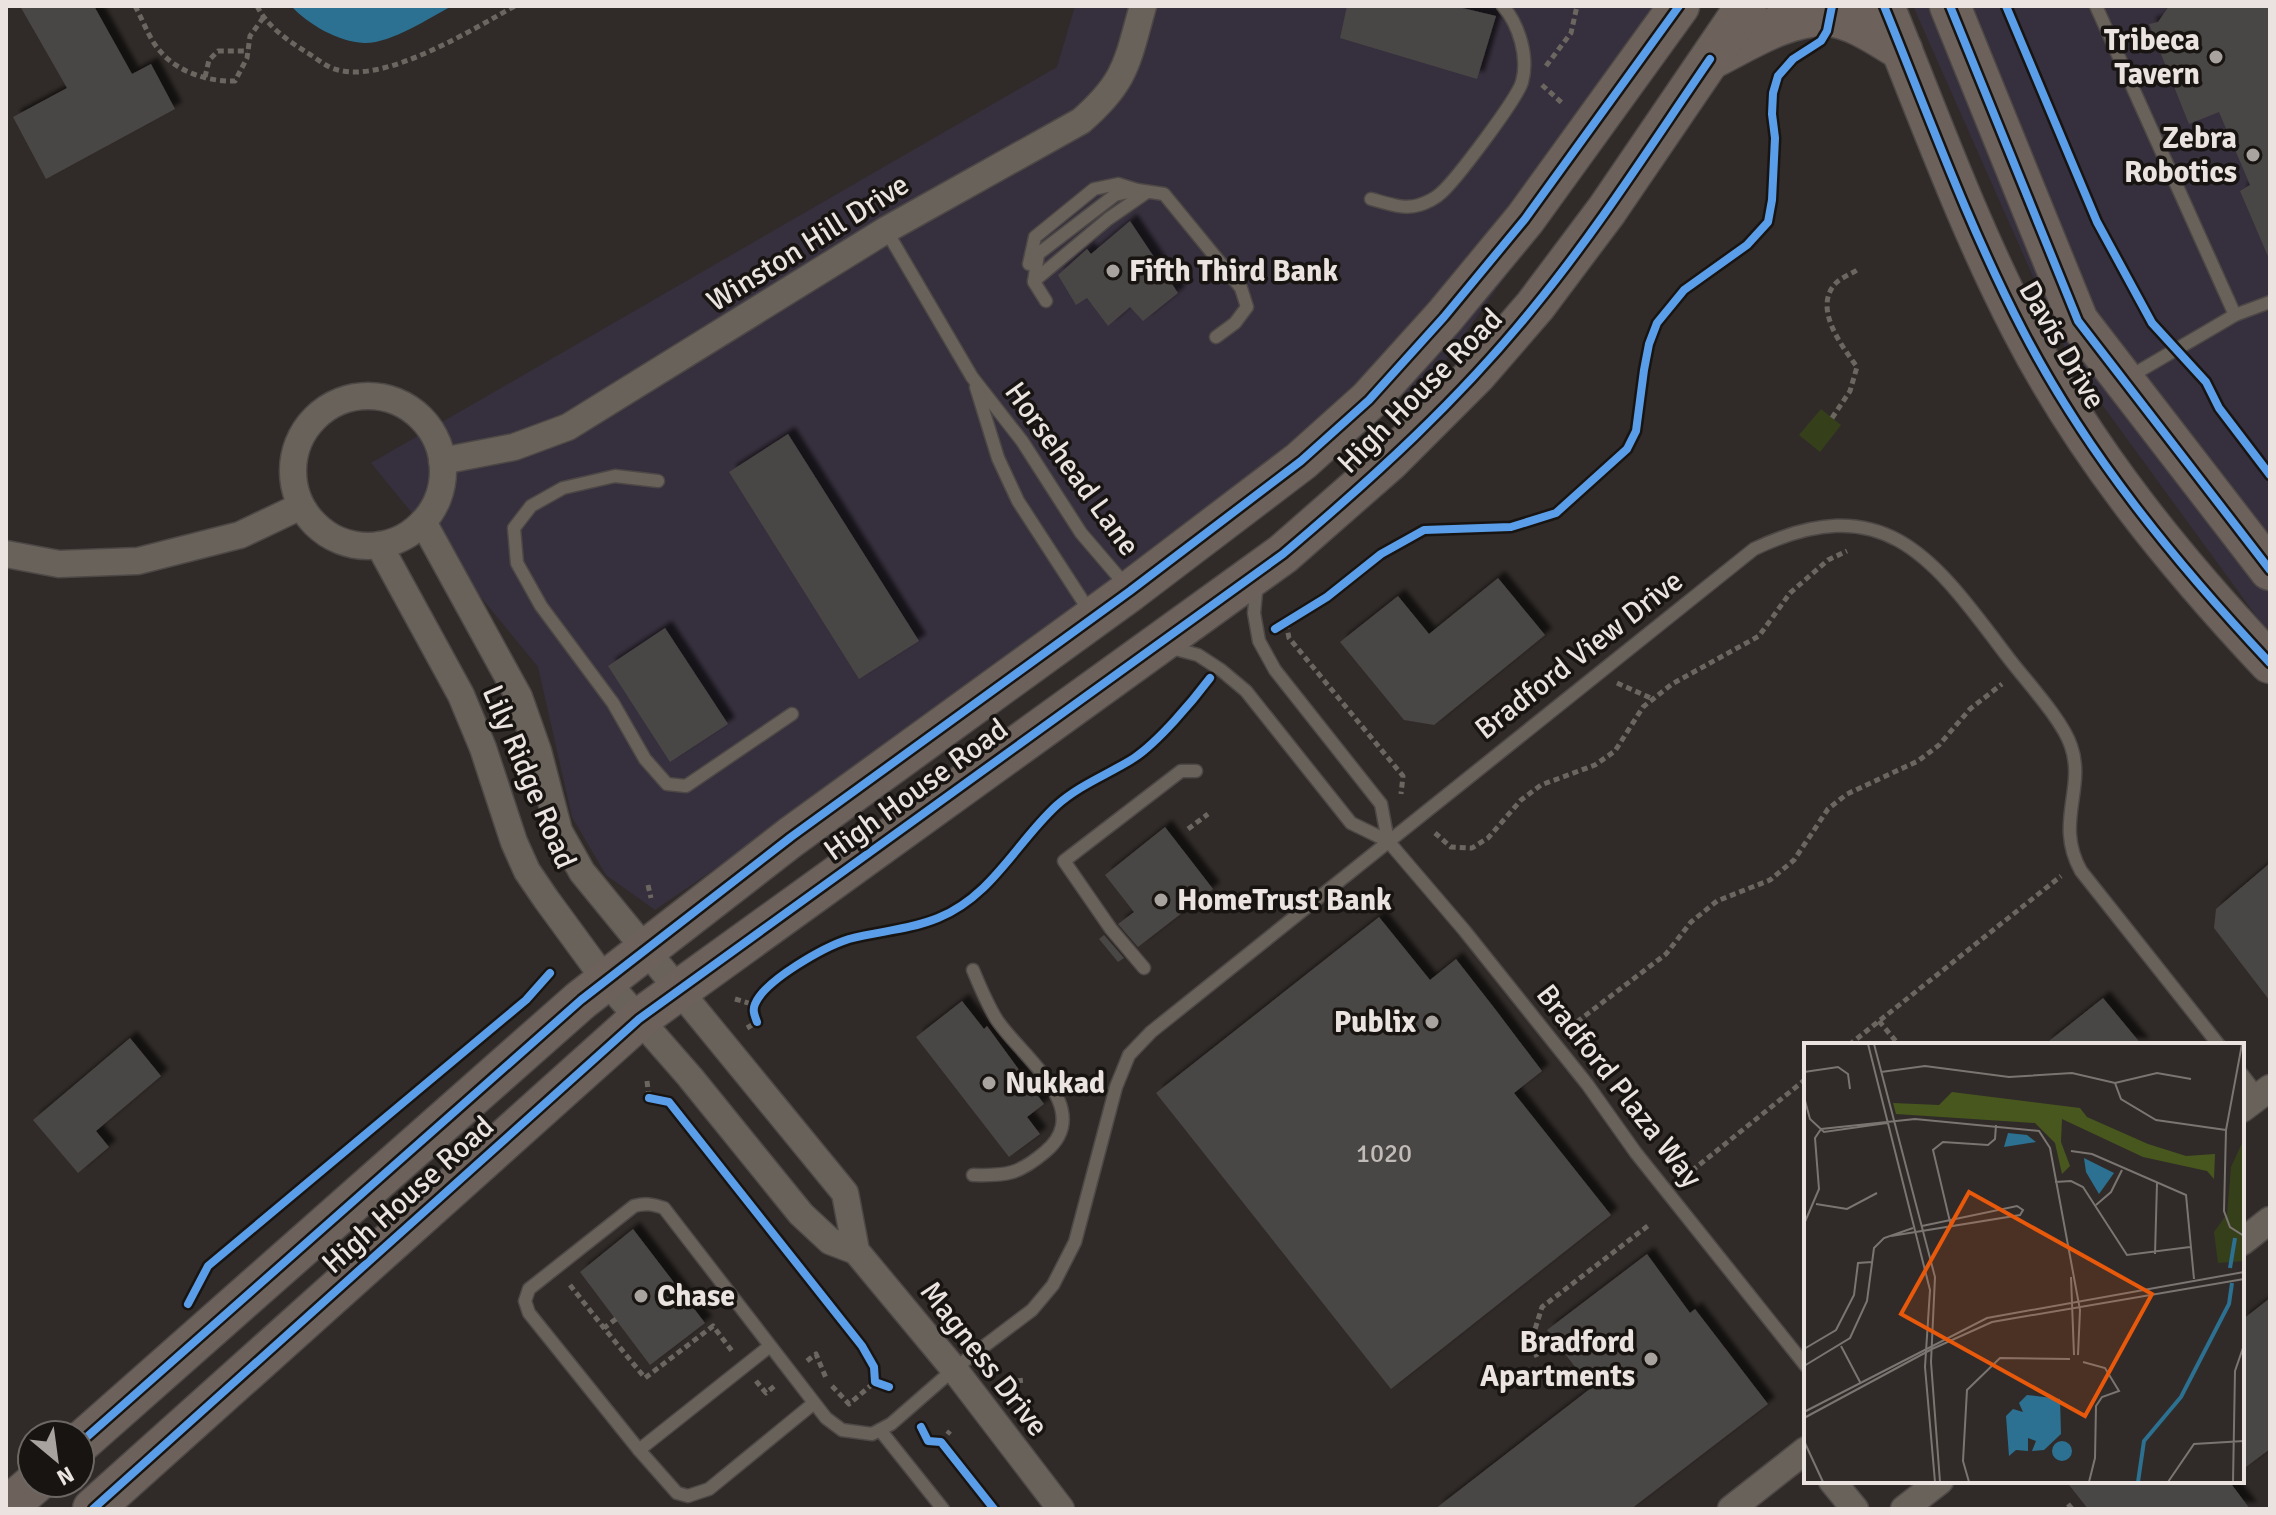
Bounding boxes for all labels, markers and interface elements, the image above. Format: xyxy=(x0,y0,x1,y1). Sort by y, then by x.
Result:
place label: Tribeca Tavern xyxy=(2104,22,2200,93)
marker: Tribeca Tavern xyxy=(2207,48,2225,66)
place label: Zebra Robotics xyxy=(2124,120,2237,191)
marker: Zebra Robotics xyxy=(2244,146,2262,164)
street label: Winston Hill Drive xyxy=(700,166,916,320)
place label: Fifth Third Bank xyxy=(1129,253,1338,290)
marker: Fifth Third Bank xyxy=(1104,262,1122,280)
street label: Davis Drive xyxy=(2010,274,2114,416)
street label: High House Road xyxy=(1330,301,1510,481)
street label: Horsehead Lane xyxy=(997,375,1147,563)
street label: Bradford View Drive xyxy=(1468,562,1690,748)
street label: Lily Ridge Road xyxy=(474,680,584,874)
street label: High House Road xyxy=(817,711,1015,869)
place label: HomeTrust Bank xyxy=(1177,882,1392,919)
marker: HomeTrust Bank xyxy=(1152,891,1170,909)
street label: Bradford Plaza Way xyxy=(1528,977,1710,1195)
place label: Publix xyxy=(1334,1004,1417,1041)
marker: Publix xyxy=(1423,1013,1441,1031)
inset map xyxy=(1804,1043,2244,1483)
place label: Nukkad xyxy=(1005,1065,1105,1102)
marker: Nukkad xyxy=(980,1074,998,1092)
street label: High House Road xyxy=(314,1108,502,1282)
house number: 1020 xyxy=(1356,1138,1412,1170)
street label: Magness Drive xyxy=(912,1274,1056,1444)
place label: Chase xyxy=(657,1278,735,1315)
marker: Chase xyxy=(632,1287,650,1305)
place label: Bradford Apartments xyxy=(1480,1324,1635,1395)
marker: Bradford Apartments xyxy=(1642,1350,1660,1368)
north arrow xyxy=(16,1419,96,1499)
text: N xyxy=(52,1461,79,1492)

